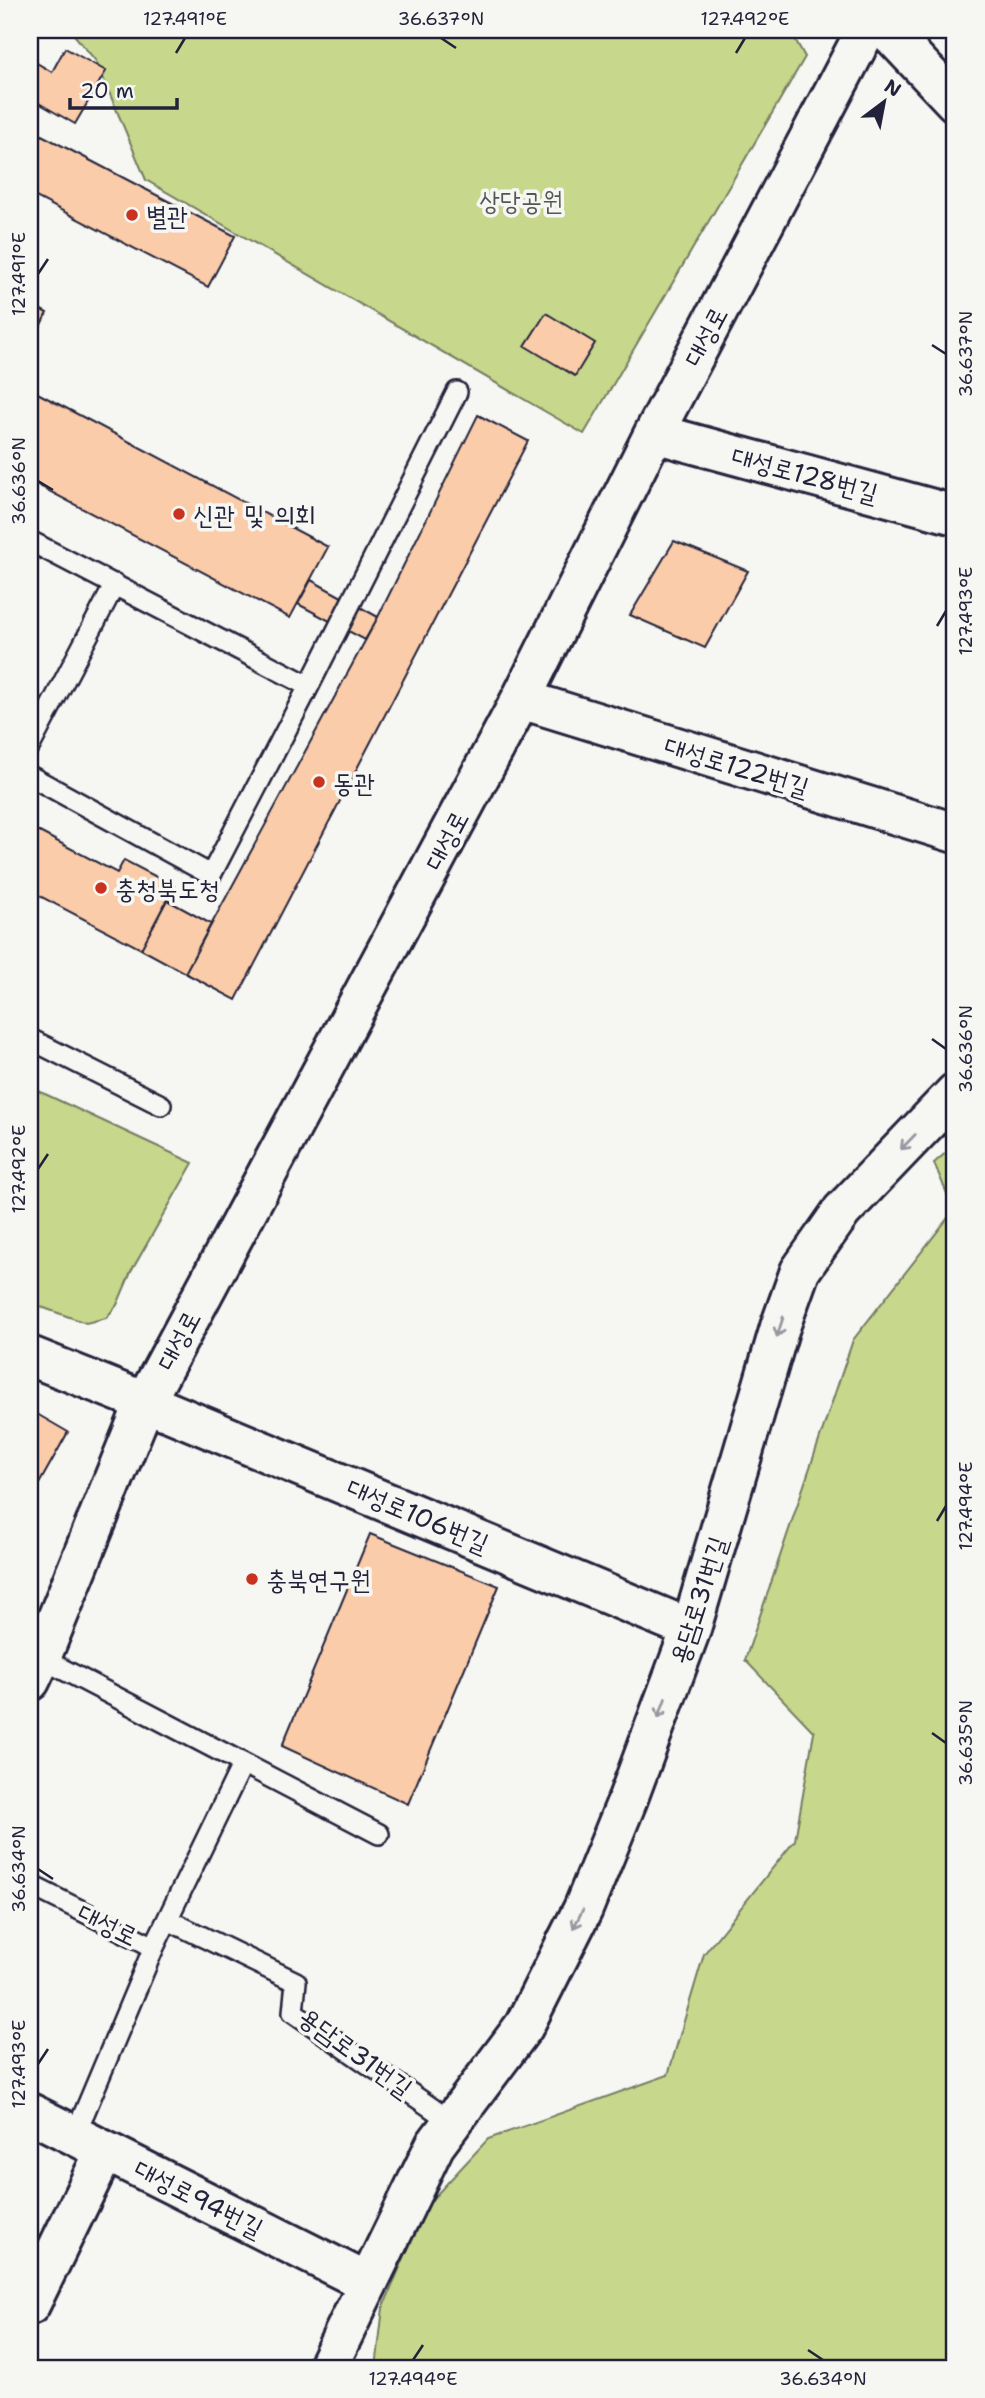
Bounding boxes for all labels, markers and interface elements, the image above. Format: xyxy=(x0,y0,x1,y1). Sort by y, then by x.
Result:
text: 127.491°E xyxy=(143,7,227,31)
text: 36.637°N xyxy=(398,7,484,31)
text: 127.492°E xyxy=(701,7,789,31)
scale bar xyxy=(70,66,177,110)
north arrow xyxy=(848,66,918,136)
text: N xyxy=(880,73,906,103)
text: 20 m xyxy=(80,77,134,105)
park label: 상당공원 xyxy=(479,183,563,218)
place label: 별관 xyxy=(146,198,188,233)
marker: 별관 xyxy=(124,207,140,223)
text: 127.491°E xyxy=(7,232,31,316)
street label: 대성로 xyxy=(675,300,735,372)
text: 36.637°N xyxy=(954,311,978,397)
text: 36.636°N xyxy=(7,437,31,525)
street label: 대성로128번길 xyxy=(728,438,882,510)
place label: 신관 및 의회 xyxy=(193,497,315,532)
marker: 신관 및 의회 xyxy=(171,506,187,522)
text: 127.493°E xyxy=(954,567,978,655)
street label: 대성로122번길 xyxy=(661,727,814,805)
place label: 동관 xyxy=(333,765,375,800)
marker: 동관 xyxy=(311,774,327,790)
street label: 대성로 xyxy=(416,804,476,876)
place label: 충청북도청 xyxy=(115,871,220,906)
marker: 충청북도청 xyxy=(93,880,109,896)
text: 36.636°N xyxy=(954,1005,978,1093)
text: 127.492°E xyxy=(7,1125,31,1213)
one-way arrow xyxy=(899,1133,916,1150)
street label: 대성로 xyxy=(148,1304,208,1376)
one-way arrow xyxy=(773,1316,786,1338)
text: 127.494°E xyxy=(954,1462,978,1550)
street label: 대성로106번길 xyxy=(342,1469,494,1561)
street label: 용담로31번길 xyxy=(661,1532,735,1668)
place label: 충북연구원 xyxy=(266,1562,371,1597)
marker: 충북연구원 xyxy=(244,1571,260,1587)
one-way arrow xyxy=(655,1696,667,1718)
text: 36.635°N xyxy=(954,1700,978,1786)
text: 36.634°N xyxy=(7,1825,31,1913)
street label: 대성로 xyxy=(72,1895,144,1953)
one-way arrow xyxy=(571,1908,585,1929)
street label: 용담로31번길 xyxy=(292,1999,420,2105)
text: 127.493°E xyxy=(7,2020,31,2108)
street label: 대성로94번길 xyxy=(129,2151,269,2245)
text: 127.494°E xyxy=(369,2367,457,2391)
text: 36.634°N xyxy=(779,2367,867,2391)

